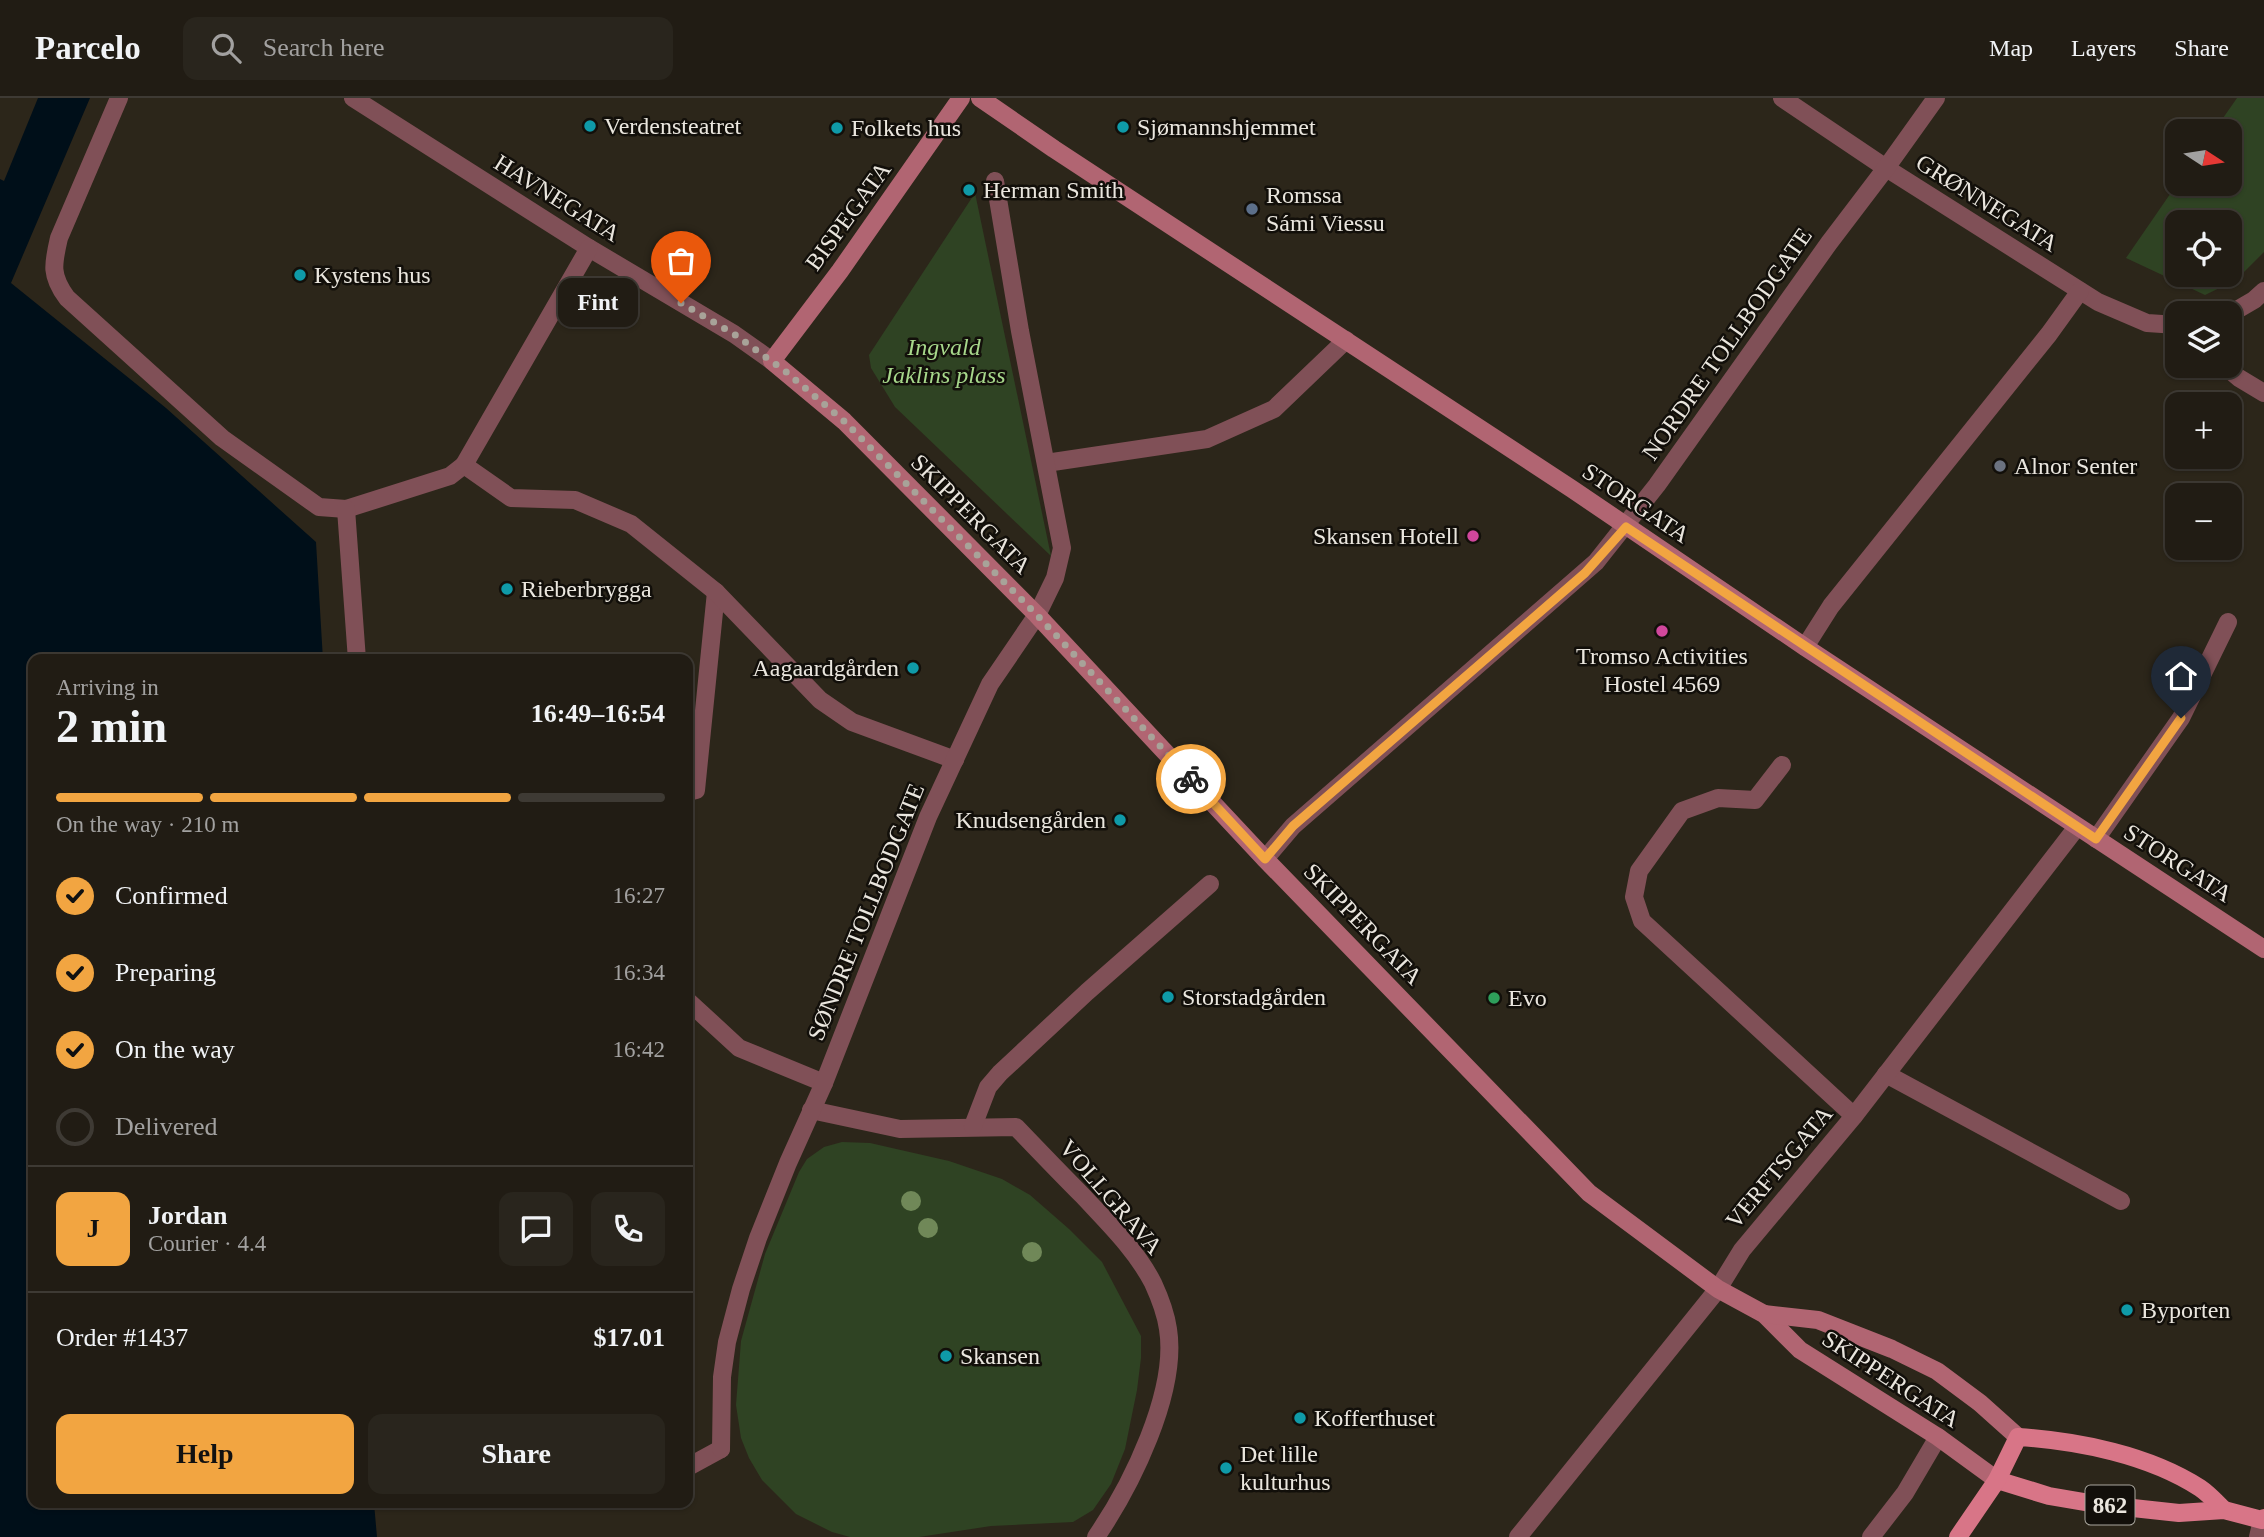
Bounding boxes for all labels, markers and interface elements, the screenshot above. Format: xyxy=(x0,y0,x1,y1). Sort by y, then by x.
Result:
search box xyxy=(183,17,673,80)
icon: search xyxy=(207,29,245,67)
text: Parcelo xyxy=(35,30,141,66)
text: Search here xyxy=(263,33,385,62)
text: Map xyxy=(1989,35,2033,61)
text: Layers xyxy=(2071,35,2136,61)
text: Share xyxy=(2174,35,2229,61)
place label: Verdensteatret xyxy=(604,113,742,139)
place label: Sjømannshjemmet xyxy=(1137,114,1316,140)
place label: Folkets hus xyxy=(851,115,961,141)
marker: Verdensteatret xyxy=(582,118,598,134)
marker: Sjømannshjemmet xyxy=(1115,119,1131,135)
north arrow xyxy=(2165,119,2242,196)
map controls xyxy=(2165,119,2242,560)
marker: Folkets hus xyxy=(829,120,845,136)
street label: HAVNEGATA xyxy=(489,149,625,247)
street label: GRØNNEGATA xyxy=(1911,149,2063,257)
street label: BISPEGATA xyxy=(800,156,896,275)
place label: Herman Smith xyxy=(983,177,1124,203)
marker: Herman Smith xyxy=(961,182,977,198)
place label: Romssa Sámi Viessu xyxy=(1266,182,1385,236)
marker: Romssa Sámi Viessu xyxy=(1244,201,1260,217)
button: locate xyxy=(2165,210,2242,287)
street label: NORDRE TOLLBODGATE xyxy=(1637,223,1817,465)
pin xyxy=(651,231,711,303)
icon: bag xyxy=(662,242,700,280)
place label: Kystens hus xyxy=(314,262,431,288)
marker: Kystens hus xyxy=(292,267,308,283)
callout: Fint xyxy=(558,278,639,328)
text: Fint xyxy=(578,290,618,315)
button: layers xyxy=(2165,301,2242,378)
park label: Ingvald Jaklins plass xyxy=(882,334,1006,388)
button: + xyxy=(2165,392,2242,469)
street label: SKIPPERGATA xyxy=(906,449,1037,580)
place label: Alnor Senter xyxy=(2014,453,2137,479)
street label: STORGATA xyxy=(1578,458,1695,549)
marker: Alnor Senter xyxy=(1992,458,2008,474)
button: − xyxy=(2165,483,2242,560)
place label: Skansen Hotell xyxy=(1313,523,1459,549)
marker: Skansen Hotell xyxy=(1465,528,1481,544)
place label: Rieberbrygga xyxy=(521,576,652,602)
marker: Rieberbrygga xyxy=(499,581,515,597)
marker: Tromso Activities Hostel 4569 xyxy=(1654,623,1670,639)
place label: Tromso Activities Hostel 4569 xyxy=(1576,643,1748,697)
pin xyxy=(2151,646,2211,718)
place label: Aagaardgården xyxy=(752,655,899,681)
icon: home xyxy=(2162,657,2200,695)
marker: Aagaardgården xyxy=(905,660,921,676)
text: Arriving in xyxy=(56,675,159,700)
text: 16:49–16:54 xyxy=(531,699,665,728)
text: 2 min xyxy=(56,701,167,752)
courier xyxy=(1156,744,1226,814)
icon: bike xyxy=(1172,760,1210,798)
street label: SØNDRE TOLLBODGATE xyxy=(803,780,929,1044)
place label: Knudsengården xyxy=(955,807,1106,833)
text: On the way · 210 m xyxy=(56,812,239,837)
marker: Knudsengården xyxy=(1112,812,1128,828)
street label: STORGATA xyxy=(2119,819,2237,908)
street label: SKIPPERGATA xyxy=(1299,858,1428,990)
icon: check xyxy=(56,877,94,915)
text: Confirmed xyxy=(115,881,228,910)
text: 16:27 xyxy=(613,883,665,908)
icon: check xyxy=(56,954,94,992)
text: Preparing xyxy=(115,958,216,987)
text: 16:34 xyxy=(613,960,665,985)
place label: Storstadgården xyxy=(1182,984,1326,1010)
place label: Evo xyxy=(1508,985,1547,1011)
marker: Storstadgården xyxy=(1160,989,1176,1005)
marker: Evo xyxy=(1486,990,1502,1006)
icon: check xyxy=(56,1031,94,1069)
text: On the way xyxy=(115,1035,235,1064)
text: 16:42 xyxy=(613,1037,665,1062)
street label: VERFTSGATA xyxy=(1720,1100,1838,1233)
text: Delivered xyxy=(115,1112,218,1141)
street label: VOLLGRAVA xyxy=(1054,1134,1168,1260)
button: chat xyxy=(499,1192,573,1266)
button: phone xyxy=(591,1192,665,1266)
text: Jordan xyxy=(148,1201,227,1230)
text: J xyxy=(87,1214,100,1243)
text: Courier · 4.4 xyxy=(148,1231,266,1256)
place label: Byporten xyxy=(2141,1297,2230,1323)
marker: Byporten xyxy=(2119,1302,2135,1318)
text: Order #1437 xyxy=(56,1323,188,1352)
text: $17.01 xyxy=(594,1323,665,1352)
street label: SKIPPERGATA xyxy=(1818,1325,1965,1433)
place label: Skansen xyxy=(960,1343,1040,1369)
marker: Skansen xyxy=(938,1348,954,1364)
place label: Kofferthuset xyxy=(1314,1405,1435,1431)
marker: Kofferthuset xyxy=(1292,1410,1308,1426)
button: Help xyxy=(56,1414,354,1494)
button: Share xyxy=(368,1414,665,1494)
place label: Det lille kulturhus xyxy=(1240,1441,1331,1495)
marker: Det lille kulturhus xyxy=(1218,1460,1234,1476)
road number: 862 xyxy=(2086,1486,2134,1524)

